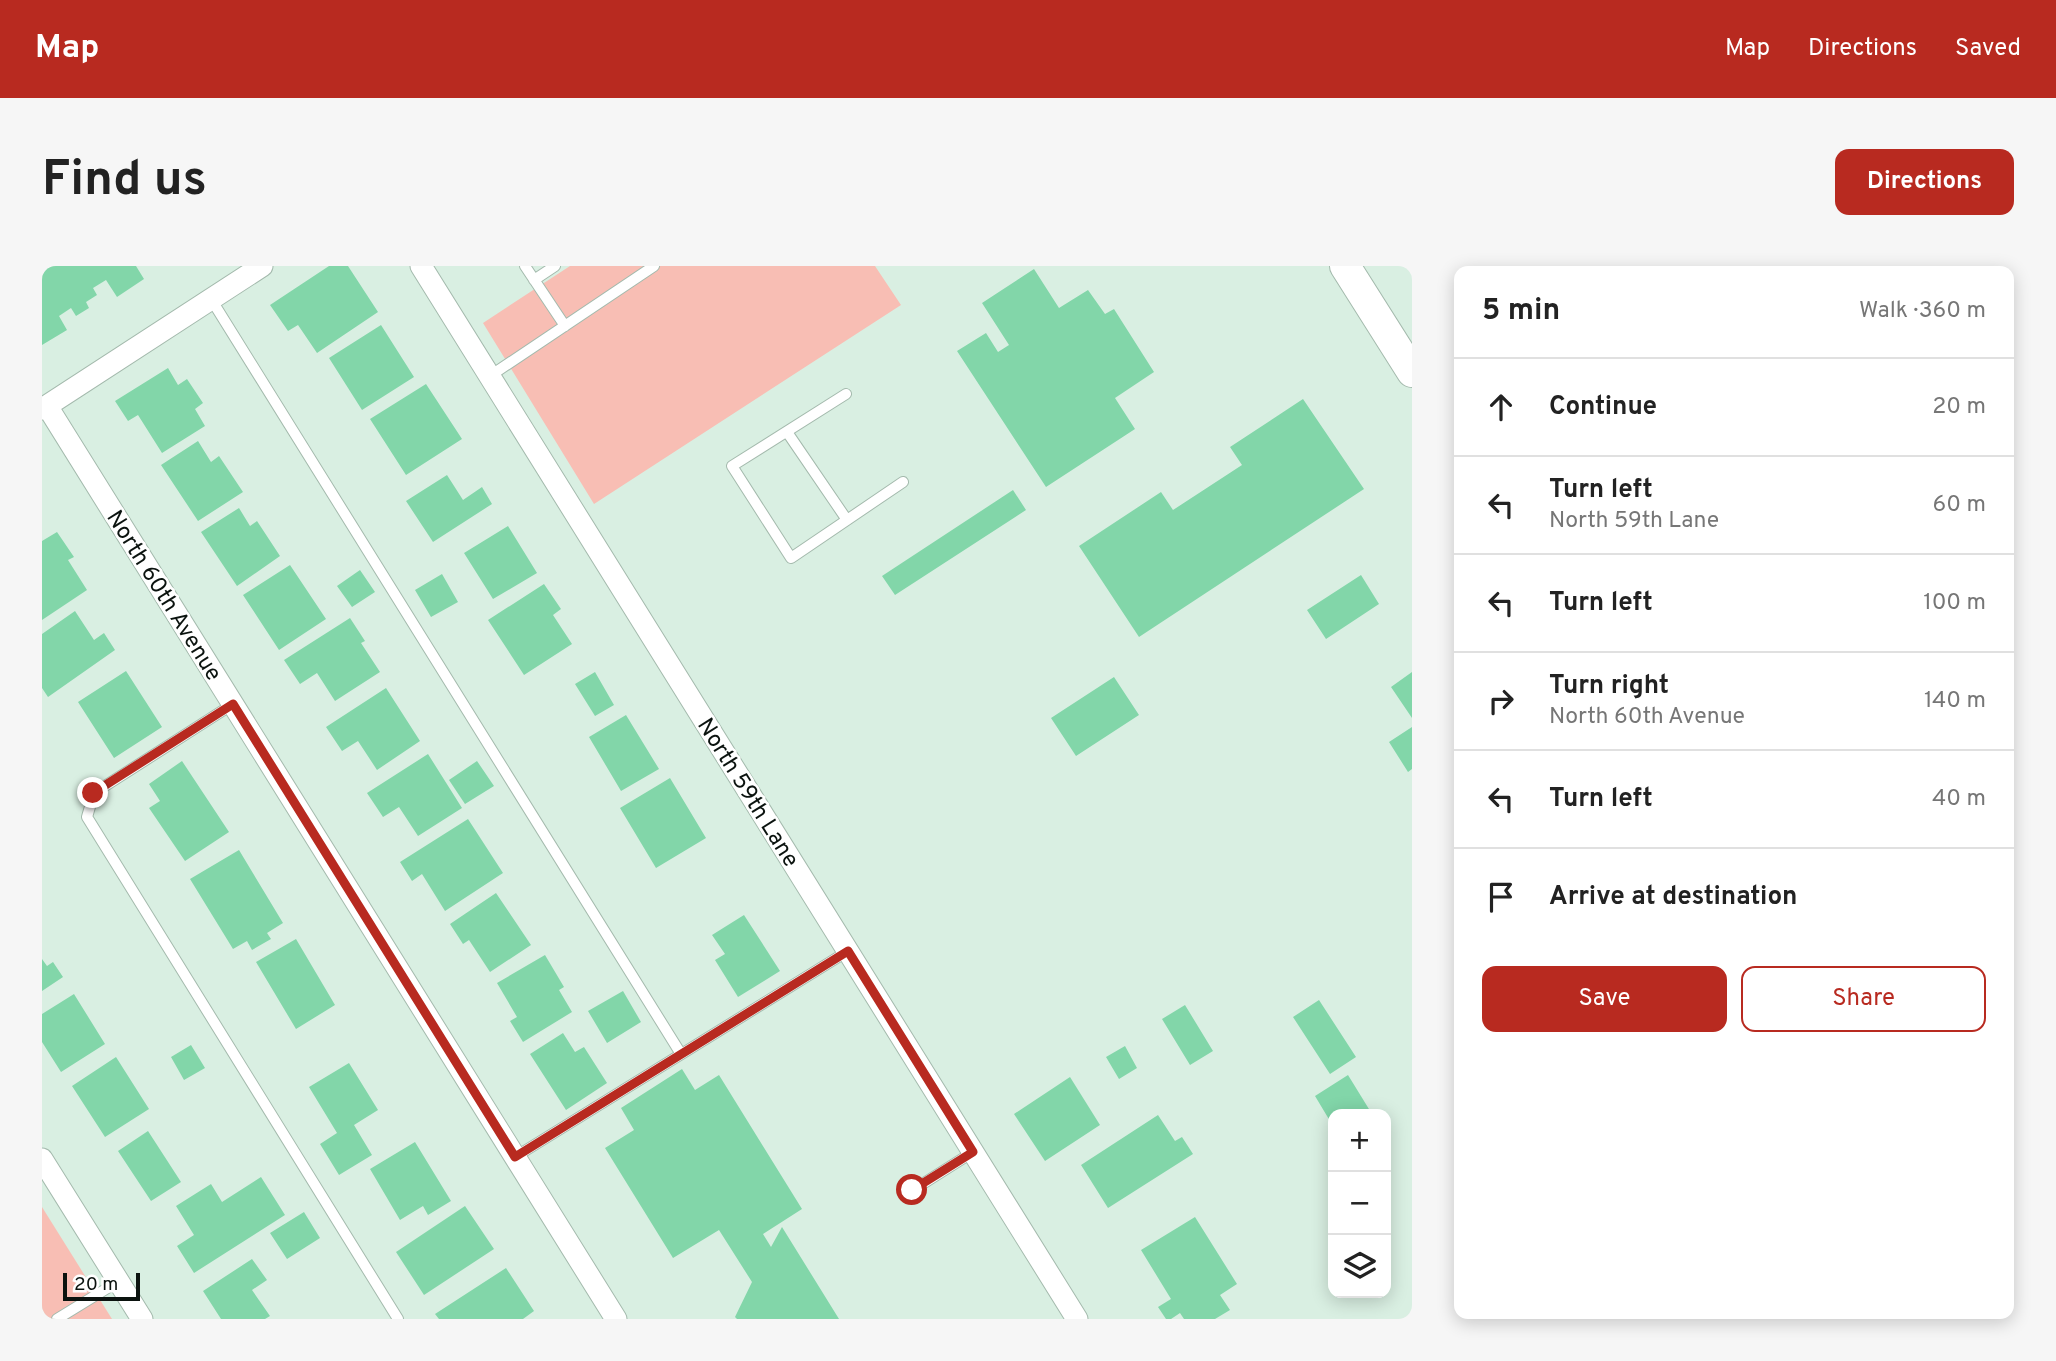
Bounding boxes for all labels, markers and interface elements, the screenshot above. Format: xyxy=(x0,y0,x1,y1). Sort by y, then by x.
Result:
text: Map xyxy=(35,28,99,70)
text: Map xyxy=(1725,34,1770,64)
text: Directions xyxy=(1808,34,1917,64)
text: Saved xyxy=(1955,34,2021,64)
button: Directions xyxy=(1835,149,2014,215)
text: Find us xyxy=(42,151,207,213)
text: 5 min xyxy=(1482,293,1560,330)
text: Walk · 360 m xyxy=(1859,297,1986,326)
icon: ahead xyxy=(1482,388,1520,426)
text: Continue xyxy=(1549,391,1657,424)
text: 20 m xyxy=(1932,393,1986,422)
text: Turn left xyxy=(1549,474,1653,507)
icon: left xyxy=(1482,486,1520,524)
text: 60 m xyxy=(1933,491,1986,520)
street label: North 60th Avenue xyxy=(99,506,227,687)
text: North 59th Lane xyxy=(1549,507,1719,536)
icon: left xyxy=(1482,584,1520,622)
text: Turn left xyxy=(1549,587,1653,620)
text: 100 m xyxy=(1923,589,1986,618)
text: Turn right xyxy=(1549,670,1669,703)
icon: right xyxy=(1482,682,1520,720)
text: 140 m xyxy=(1924,687,1986,716)
text: North 60th Avenue xyxy=(1549,703,1745,732)
street label: North 59th Lane xyxy=(689,713,804,873)
route end xyxy=(77,777,108,808)
icon: left xyxy=(1482,780,1520,818)
text: Turn left xyxy=(1549,783,1653,816)
text: 40 m xyxy=(1932,785,1986,814)
icon: arrive xyxy=(1482,878,1520,916)
text: Arrive at destination xyxy=(1549,881,1797,914)
button: Save xyxy=(1482,966,1727,1032)
button: Share xyxy=(1741,966,1986,1032)
map controls xyxy=(1328,1109,1391,1298)
button: + xyxy=(1328,1109,1391,1172)
button: − xyxy=(1328,1172,1391,1235)
route start xyxy=(896,1174,927,1205)
button: layers xyxy=(1328,1235,1391,1298)
scale bar xyxy=(63,1270,140,1302)
text: 20 m xyxy=(74,1273,118,1297)

